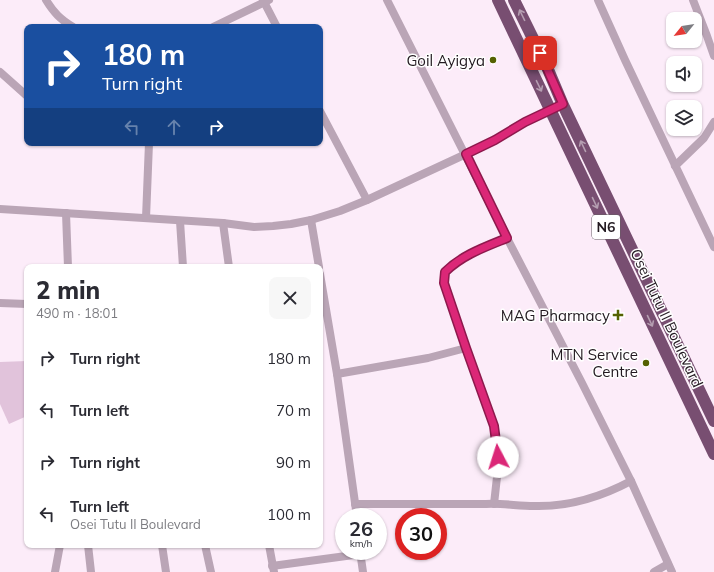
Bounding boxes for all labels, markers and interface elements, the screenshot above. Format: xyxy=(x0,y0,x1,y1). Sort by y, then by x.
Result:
one-way arrow xyxy=(518,10,525,22)
north arrow xyxy=(666,12,702,48)
map controls xyxy=(666,12,702,136)
pin xyxy=(523,36,557,70)
text: 180 m xyxy=(102,37,185,72)
icon: right xyxy=(36,40,88,92)
icon: arrive xyxy=(529,42,551,64)
place label: Goil Ayigya xyxy=(406,51,485,70)
marker: Goil Ayigya xyxy=(488,55,498,65)
button: sound xyxy=(666,56,702,92)
text: Turn right xyxy=(102,72,182,95)
one-way arrow xyxy=(536,79,543,91)
button: layers xyxy=(666,100,702,136)
icon: left xyxy=(121,116,143,138)
icon: ahead xyxy=(163,116,185,138)
icon: right xyxy=(205,116,227,138)
one-way arrow xyxy=(579,140,586,152)
one-way arrow xyxy=(592,197,599,209)
road number: N6 xyxy=(592,215,620,239)
street label: Osei Tutu II Boulevard xyxy=(626,246,708,390)
text: 2 min xyxy=(36,275,100,305)
button: close xyxy=(269,277,311,319)
text: 490 m · 18:01 xyxy=(36,305,118,321)
place label: MAG Pharmacy xyxy=(501,306,610,325)
marker: MAG Pharmacy xyxy=(613,310,623,320)
one-way arrow xyxy=(647,314,654,326)
place label: MTN Service Centre xyxy=(551,345,638,381)
icon: right xyxy=(36,347,58,369)
text: Turn right xyxy=(70,349,140,368)
text: 180 m xyxy=(267,349,311,368)
marker: MTN Service Centre xyxy=(641,358,651,368)
icon: left xyxy=(36,399,58,421)
text: Turn left xyxy=(70,401,129,420)
text: 70 m xyxy=(276,401,311,420)
position arrow xyxy=(477,436,519,478)
icon: right xyxy=(36,451,58,473)
text: Turn right xyxy=(70,453,140,472)
text: 90 m xyxy=(276,453,311,472)
text: Turn left xyxy=(70,497,129,516)
icon: left xyxy=(36,503,58,525)
text: 100 m xyxy=(267,505,311,524)
speed limit sign: 30 xyxy=(395,508,447,560)
text: Osei Tutu II Boulevard xyxy=(70,516,201,532)
text: 26 xyxy=(349,516,373,541)
text: km/h xyxy=(350,537,372,550)

